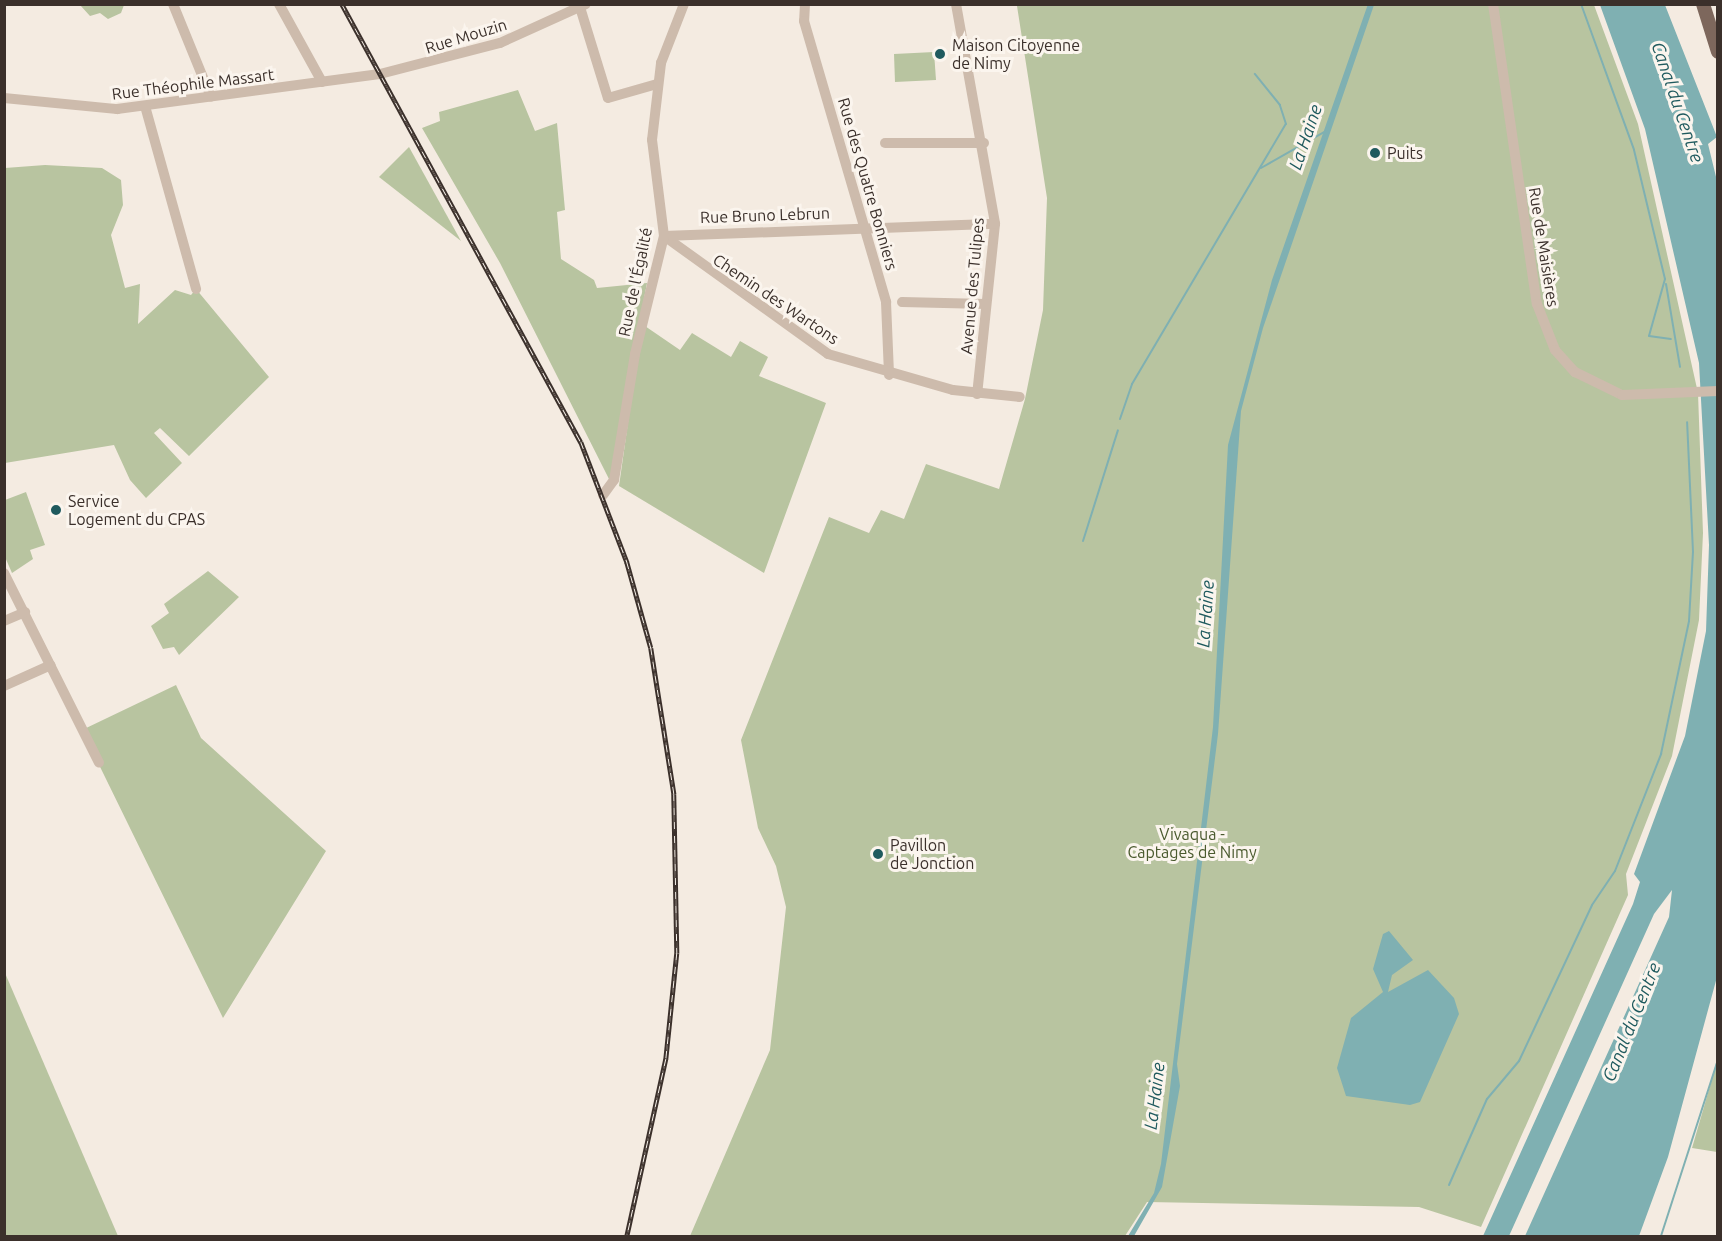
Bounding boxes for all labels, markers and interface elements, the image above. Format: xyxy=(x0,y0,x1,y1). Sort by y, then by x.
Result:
street label: Rue Mouzin xyxy=(423,14,509,58)
place label: Maison Citoyenne de Nimy xyxy=(952,35,1080,73)
water label: Canal du Centre xyxy=(1647,39,1709,165)
marker: Maison Citoyenne de Nimy xyxy=(933,47,947,61)
street label: Rue Théophile Massart xyxy=(111,65,275,103)
street label: Rue des Quatre Bonniers xyxy=(834,96,902,272)
water label: La Haine xyxy=(1284,102,1326,172)
place label: Puits xyxy=(1387,143,1423,163)
marker: Puits xyxy=(1368,146,1382,160)
street label: Rue de Maisières xyxy=(1525,186,1563,308)
street label: Rue Bruno Lebrun xyxy=(700,203,830,227)
street label: Avenue des Tulipes xyxy=(956,217,988,355)
street label: Rue de l'Égalité xyxy=(614,226,656,338)
street label: Chemin des Wartons xyxy=(709,250,843,348)
place label: Service Logement du CPAS xyxy=(68,491,205,529)
marker: Service Logement du CPAS xyxy=(49,503,63,517)
water label: La Haine xyxy=(1192,580,1218,648)
park label: Vivaqua - Captages de Nimy xyxy=(1127,824,1257,862)
place label: Pavillon de Jonction xyxy=(890,835,974,873)
marker: Pavillon de Jonction xyxy=(871,847,885,861)
water label: Canal du Centre xyxy=(1597,959,1665,1085)
water label: La Haine xyxy=(1139,1061,1169,1131)

